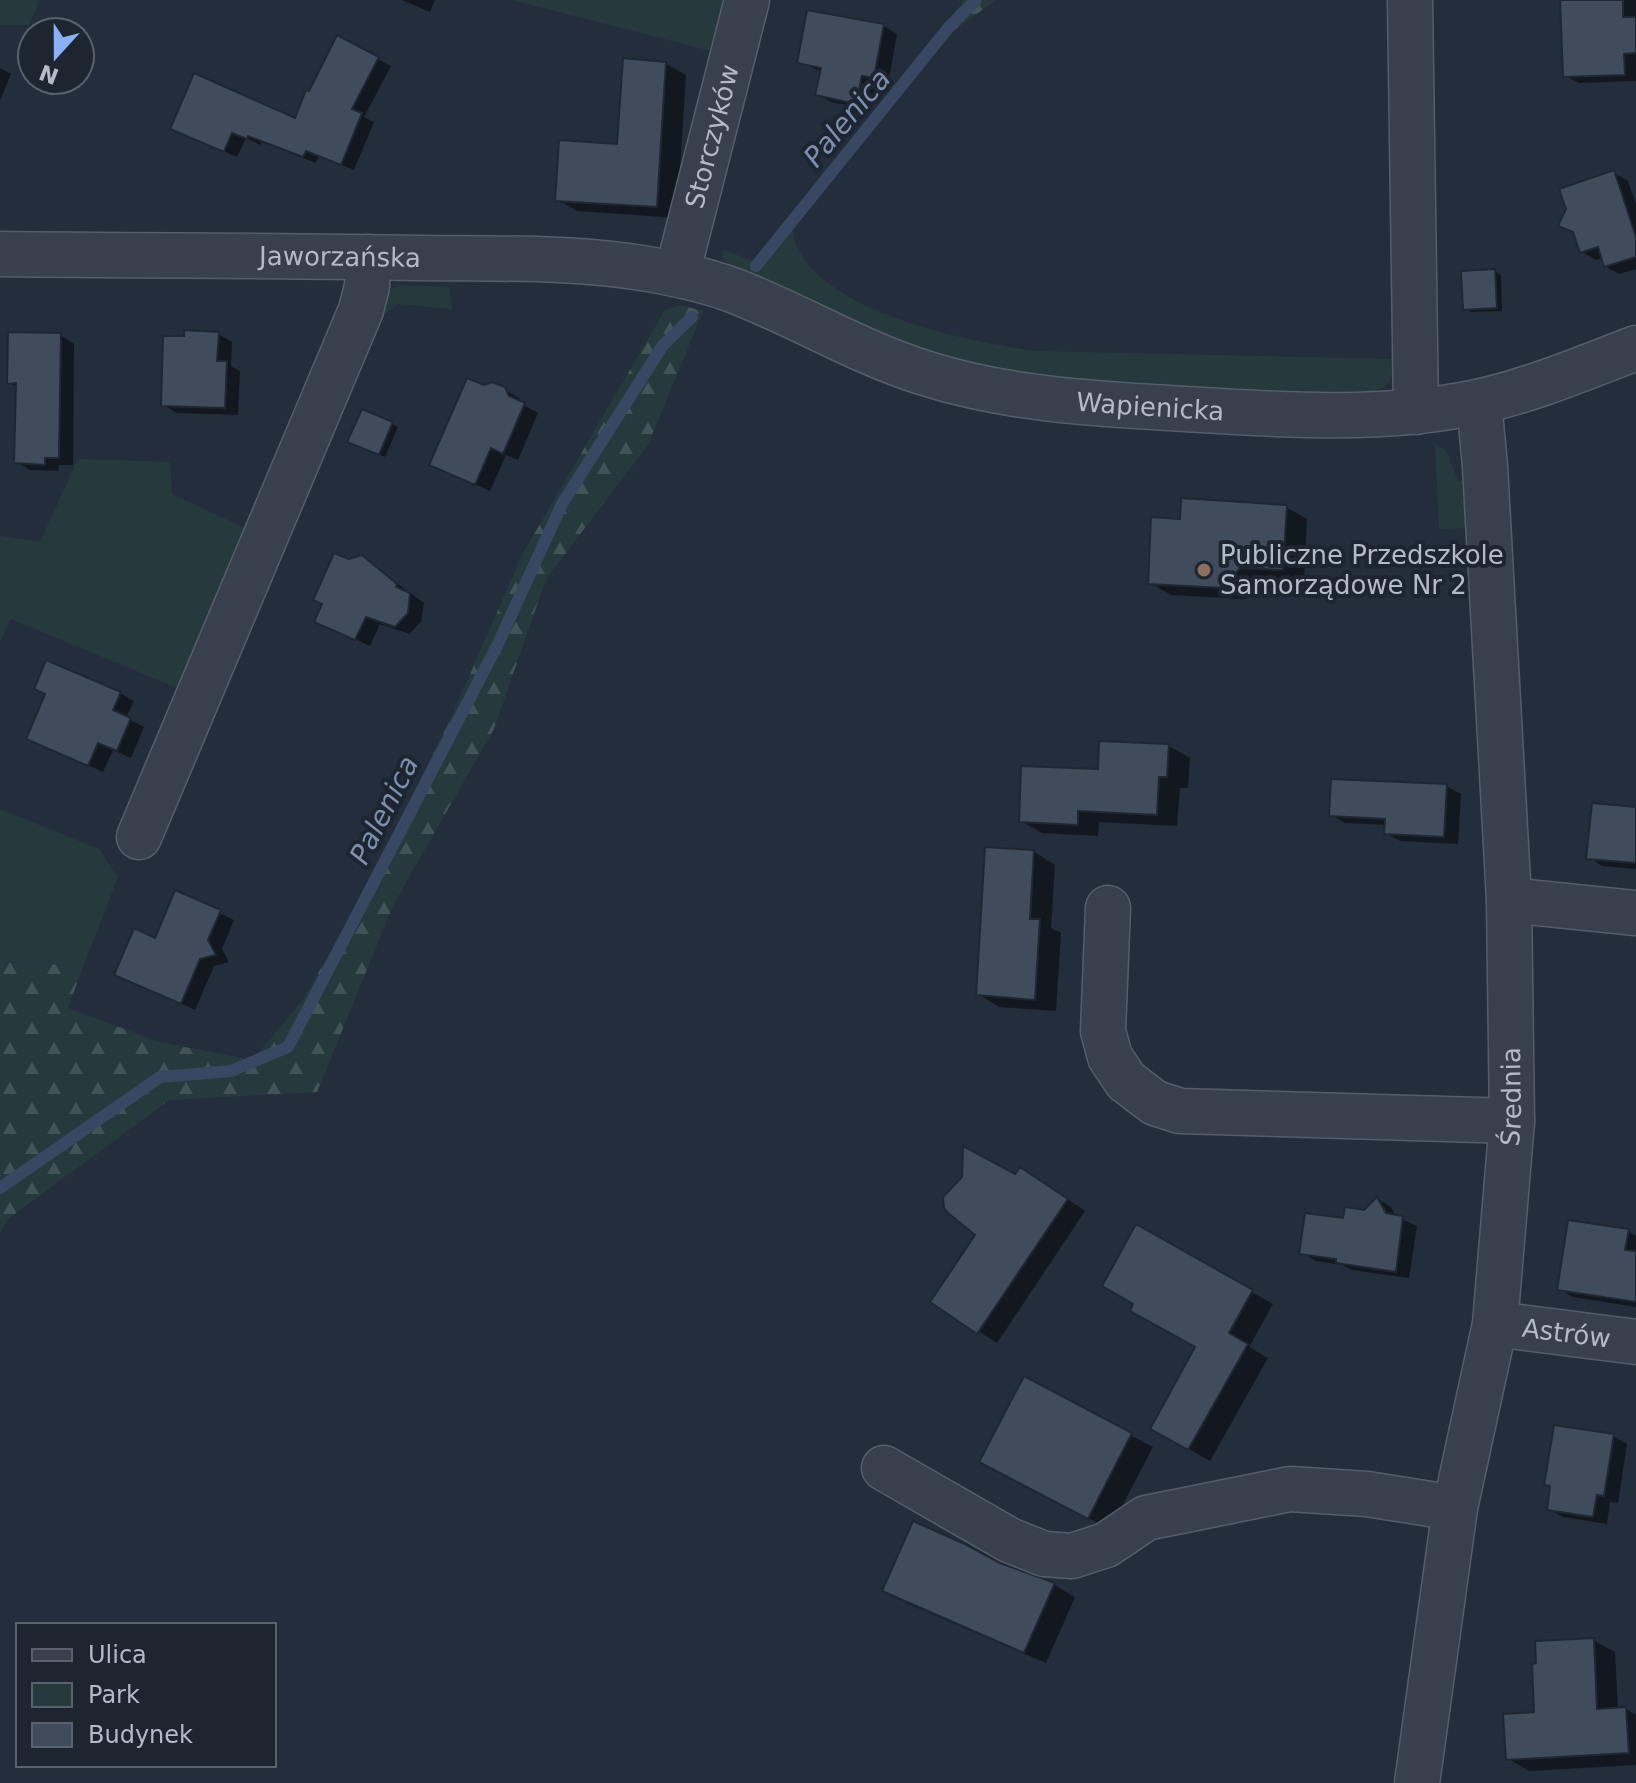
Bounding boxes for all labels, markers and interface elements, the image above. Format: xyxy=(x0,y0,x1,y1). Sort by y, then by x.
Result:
north arrow xyxy=(16,16,96,96)
text: N xyxy=(36,59,62,89)
street label: Storczyków xyxy=(679,61,745,212)
water label: Palenica xyxy=(797,63,897,173)
street label: Jaworzańska xyxy=(257,241,421,273)
street label: Wapienicka xyxy=(1075,387,1225,426)
place label: Publiczne Przedszkole Samorządowe Nr 2 xyxy=(1220,540,1504,600)
marker: Publiczne Przedszkole Samorządowe Nr 2 xyxy=(1195,561,1213,579)
water label: Palenica xyxy=(343,750,425,870)
street label: Średnia xyxy=(1494,1047,1527,1147)
street label: Astrów xyxy=(1520,1313,1612,1354)
legend xyxy=(16,1623,276,1767)
text: Ulica xyxy=(88,1641,147,1669)
text: Park xyxy=(88,1681,140,1709)
text: Budynek xyxy=(88,1721,193,1749)

